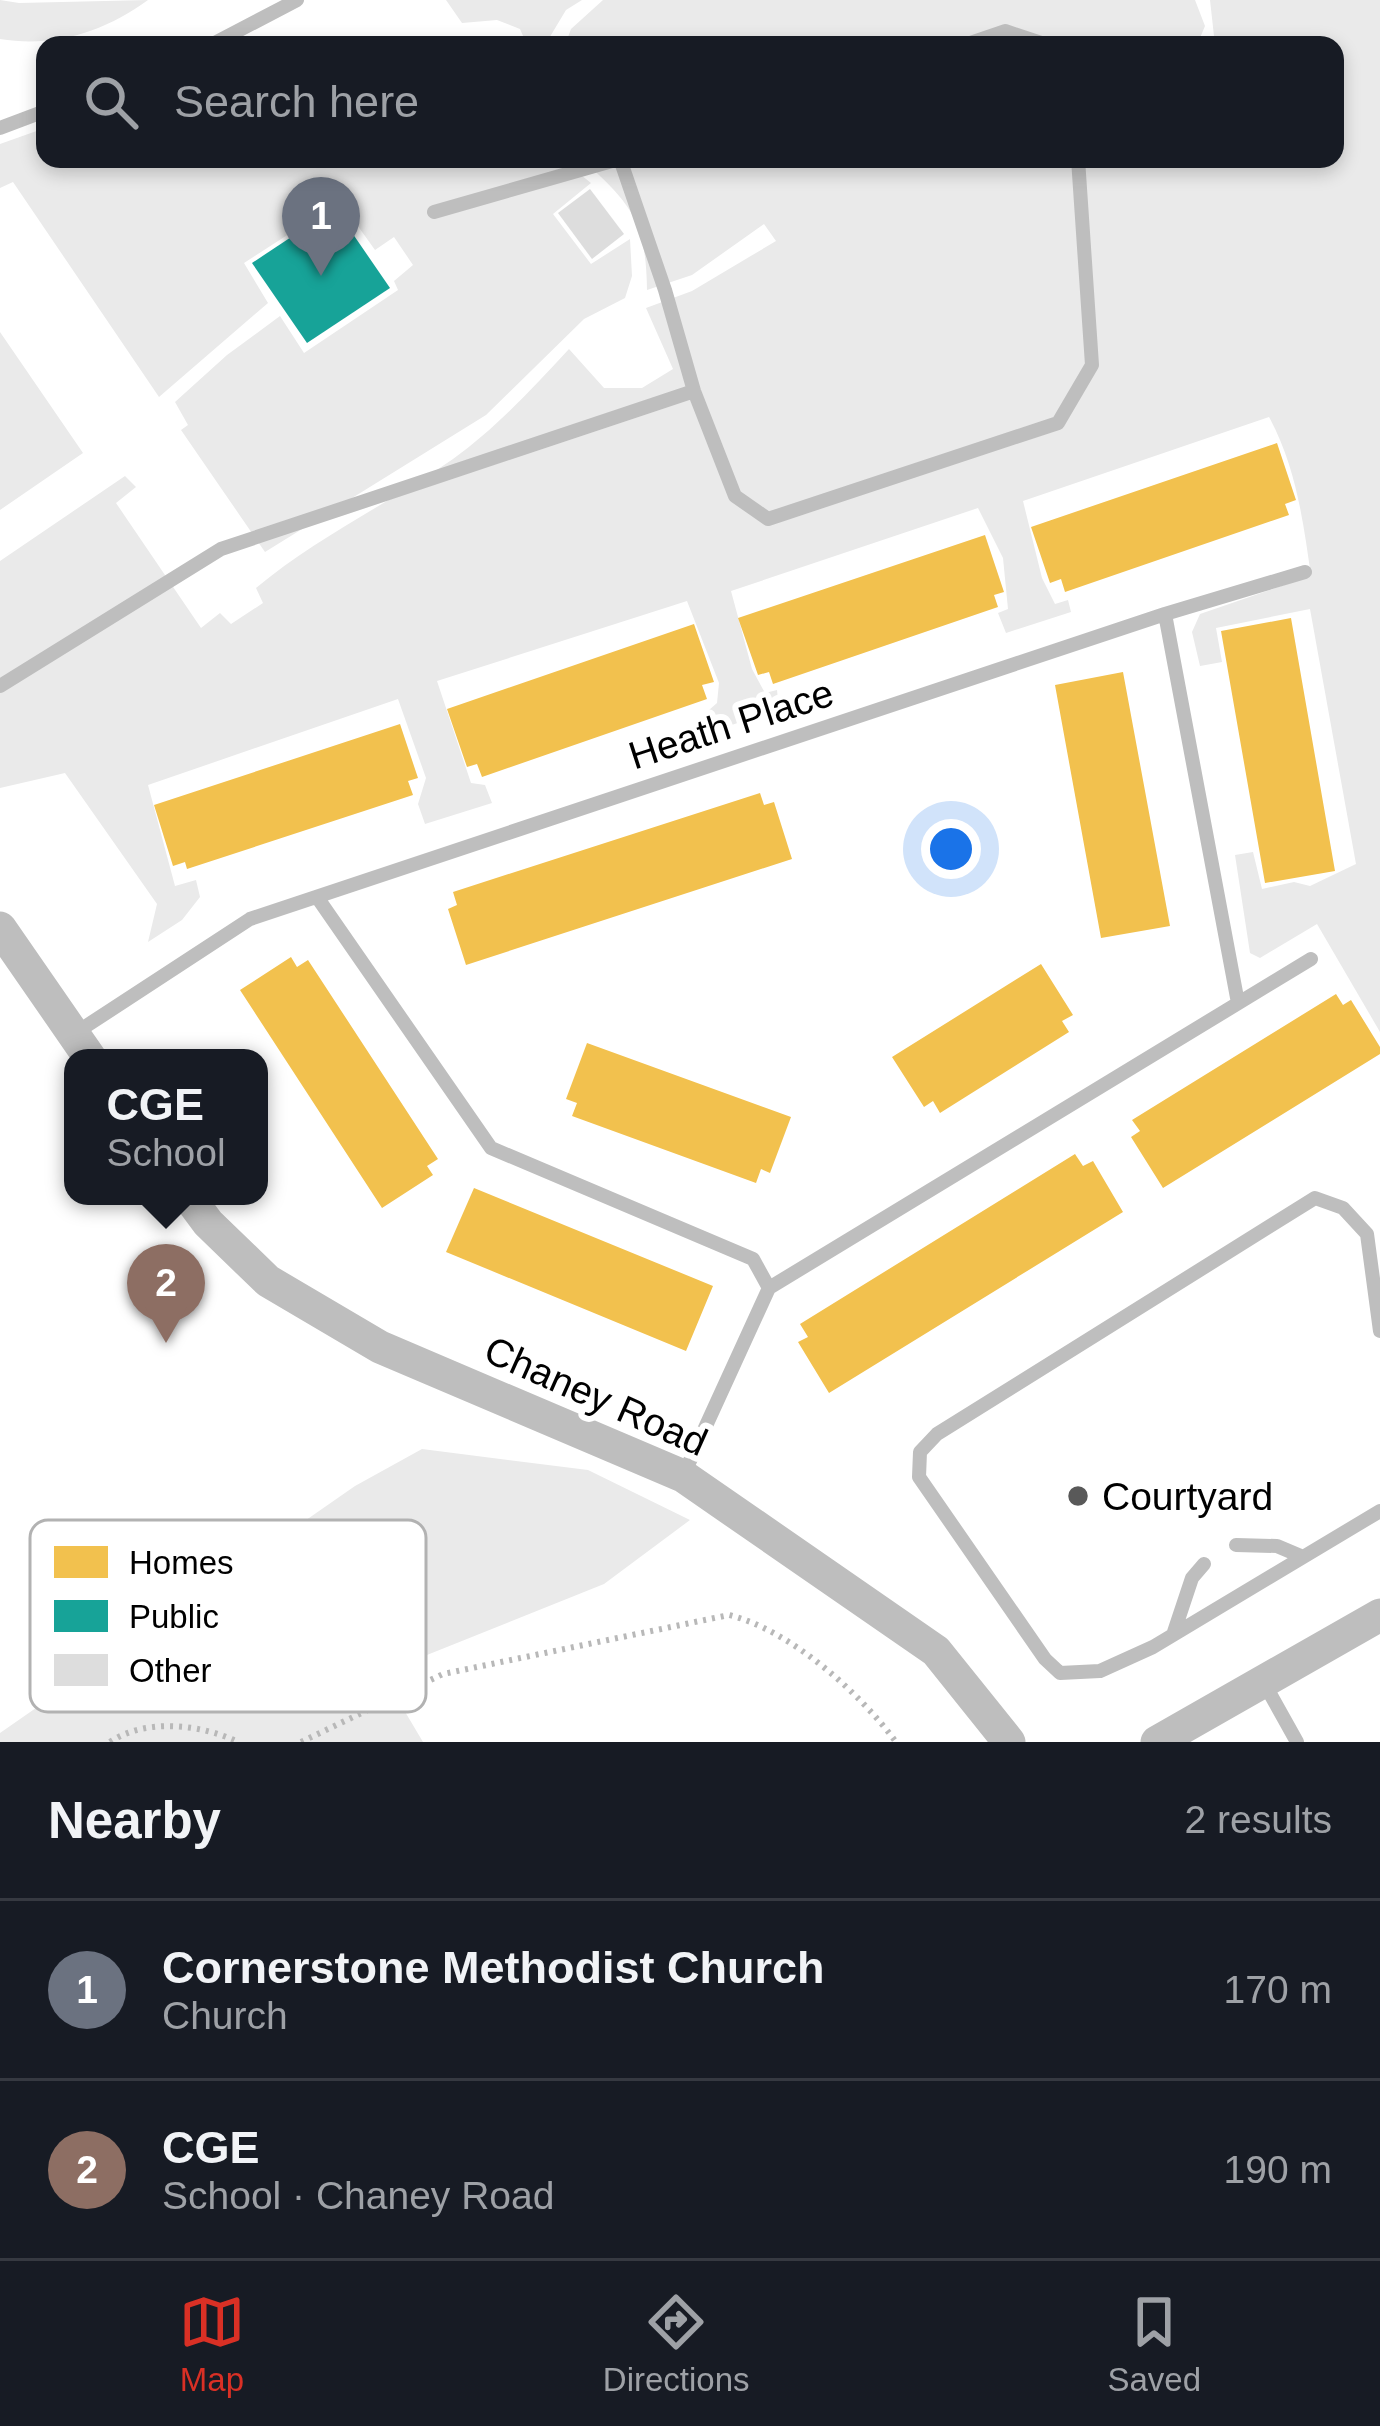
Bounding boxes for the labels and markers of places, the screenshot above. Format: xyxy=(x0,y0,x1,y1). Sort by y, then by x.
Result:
pin: 1 xyxy=(282,177,360,276)
pin: 2 xyxy=(127,1244,205,1343)
place label: Courtyard xyxy=(1102,1475,1273,1518)
marker: Courtyard xyxy=(1065,1483,1091,1509)

